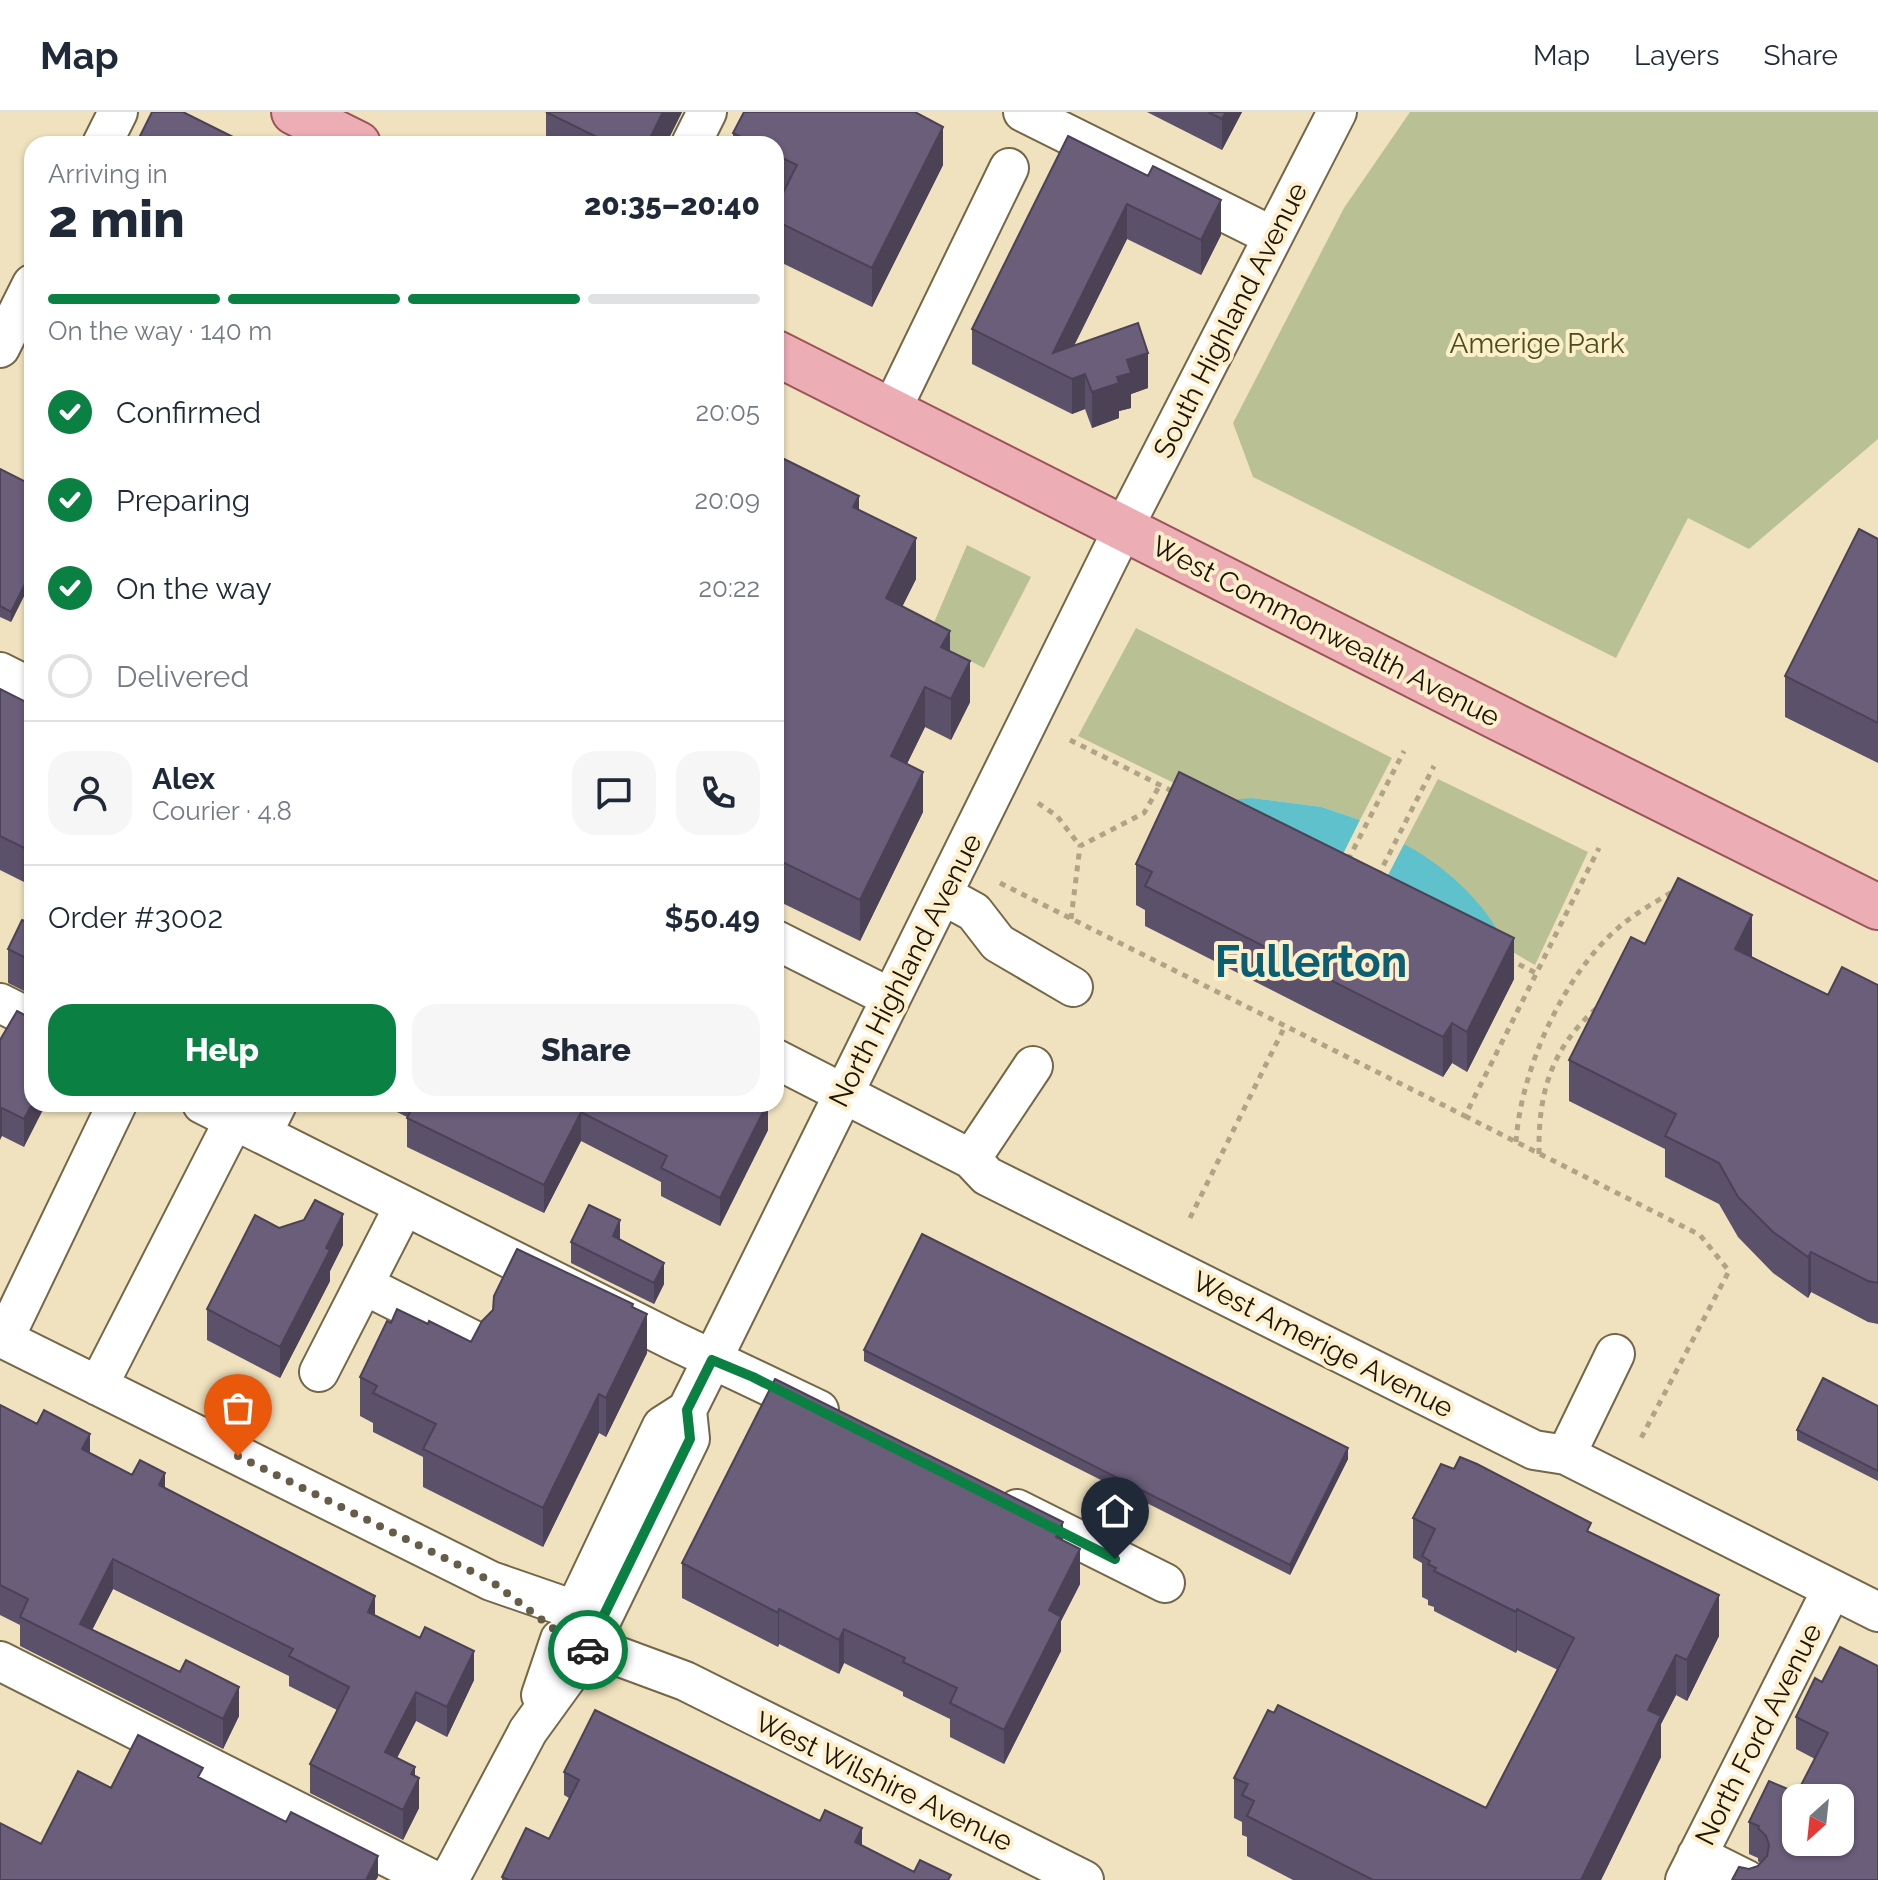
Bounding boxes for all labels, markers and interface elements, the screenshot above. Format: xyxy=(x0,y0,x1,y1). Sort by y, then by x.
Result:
text: Map xyxy=(40,33,119,78)
text: Map xyxy=(1533,39,1590,72)
text: Layers xyxy=(1634,39,1720,72)
text: Share xyxy=(1764,39,1838,72)
text: Arriving in xyxy=(48,159,168,189)
street label: South Highland Avenue xyxy=(1147,177,1314,463)
text: 20:35–20:40 xyxy=(584,187,760,222)
text: 2 min xyxy=(48,188,185,249)
text: On the way · 140 m xyxy=(48,316,272,346)
park label: Amerige Park xyxy=(1449,327,1625,360)
icon: check xyxy=(48,390,92,434)
text: Confirmed xyxy=(116,395,261,430)
text: 20:05 xyxy=(696,397,760,427)
icon: check xyxy=(48,478,92,522)
text: Preparing xyxy=(116,483,250,518)
text: 20:09 xyxy=(695,485,760,515)
street label: West Commonwealth Avenue xyxy=(1146,529,1505,734)
icon: check xyxy=(48,566,92,610)
text: On the way xyxy=(116,571,272,606)
text: 20:22 xyxy=(699,573,760,603)
text: Delivered xyxy=(116,659,249,694)
button: person xyxy=(48,751,132,835)
button: chat xyxy=(572,751,656,835)
button: phone xyxy=(676,751,760,835)
text: Alex xyxy=(152,761,215,796)
text: Courier · 4.8 xyxy=(152,796,292,826)
street label: North Highland Avenue xyxy=(822,828,989,1112)
text: Order #3002 xyxy=(48,900,223,935)
text: $50.49 xyxy=(664,900,760,935)
district label: Fullerton xyxy=(1215,936,1407,987)
button: Help xyxy=(48,1004,396,1096)
button: Share xyxy=(412,1004,760,1096)
street label: West Amerige Avenue xyxy=(1187,1264,1459,1425)
pin xyxy=(204,1374,272,1456)
icon: bag xyxy=(216,1386,260,1430)
pin xyxy=(1081,1477,1149,1559)
icon: home xyxy=(1093,1489,1137,1533)
courier xyxy=(548,1610,628,1690)
street label: North Ford Avenue xyxy=(1688,1618,1829,1851)
icon: car xyxy=(566,1628,610,1672)
street label: West Wilshire Avenue xyxy=(750,1705,1018,1858)
north arrow xyxy=(1782,1784,1854,1856)
map controls xyxy=(1782,1784,1854,1856)

